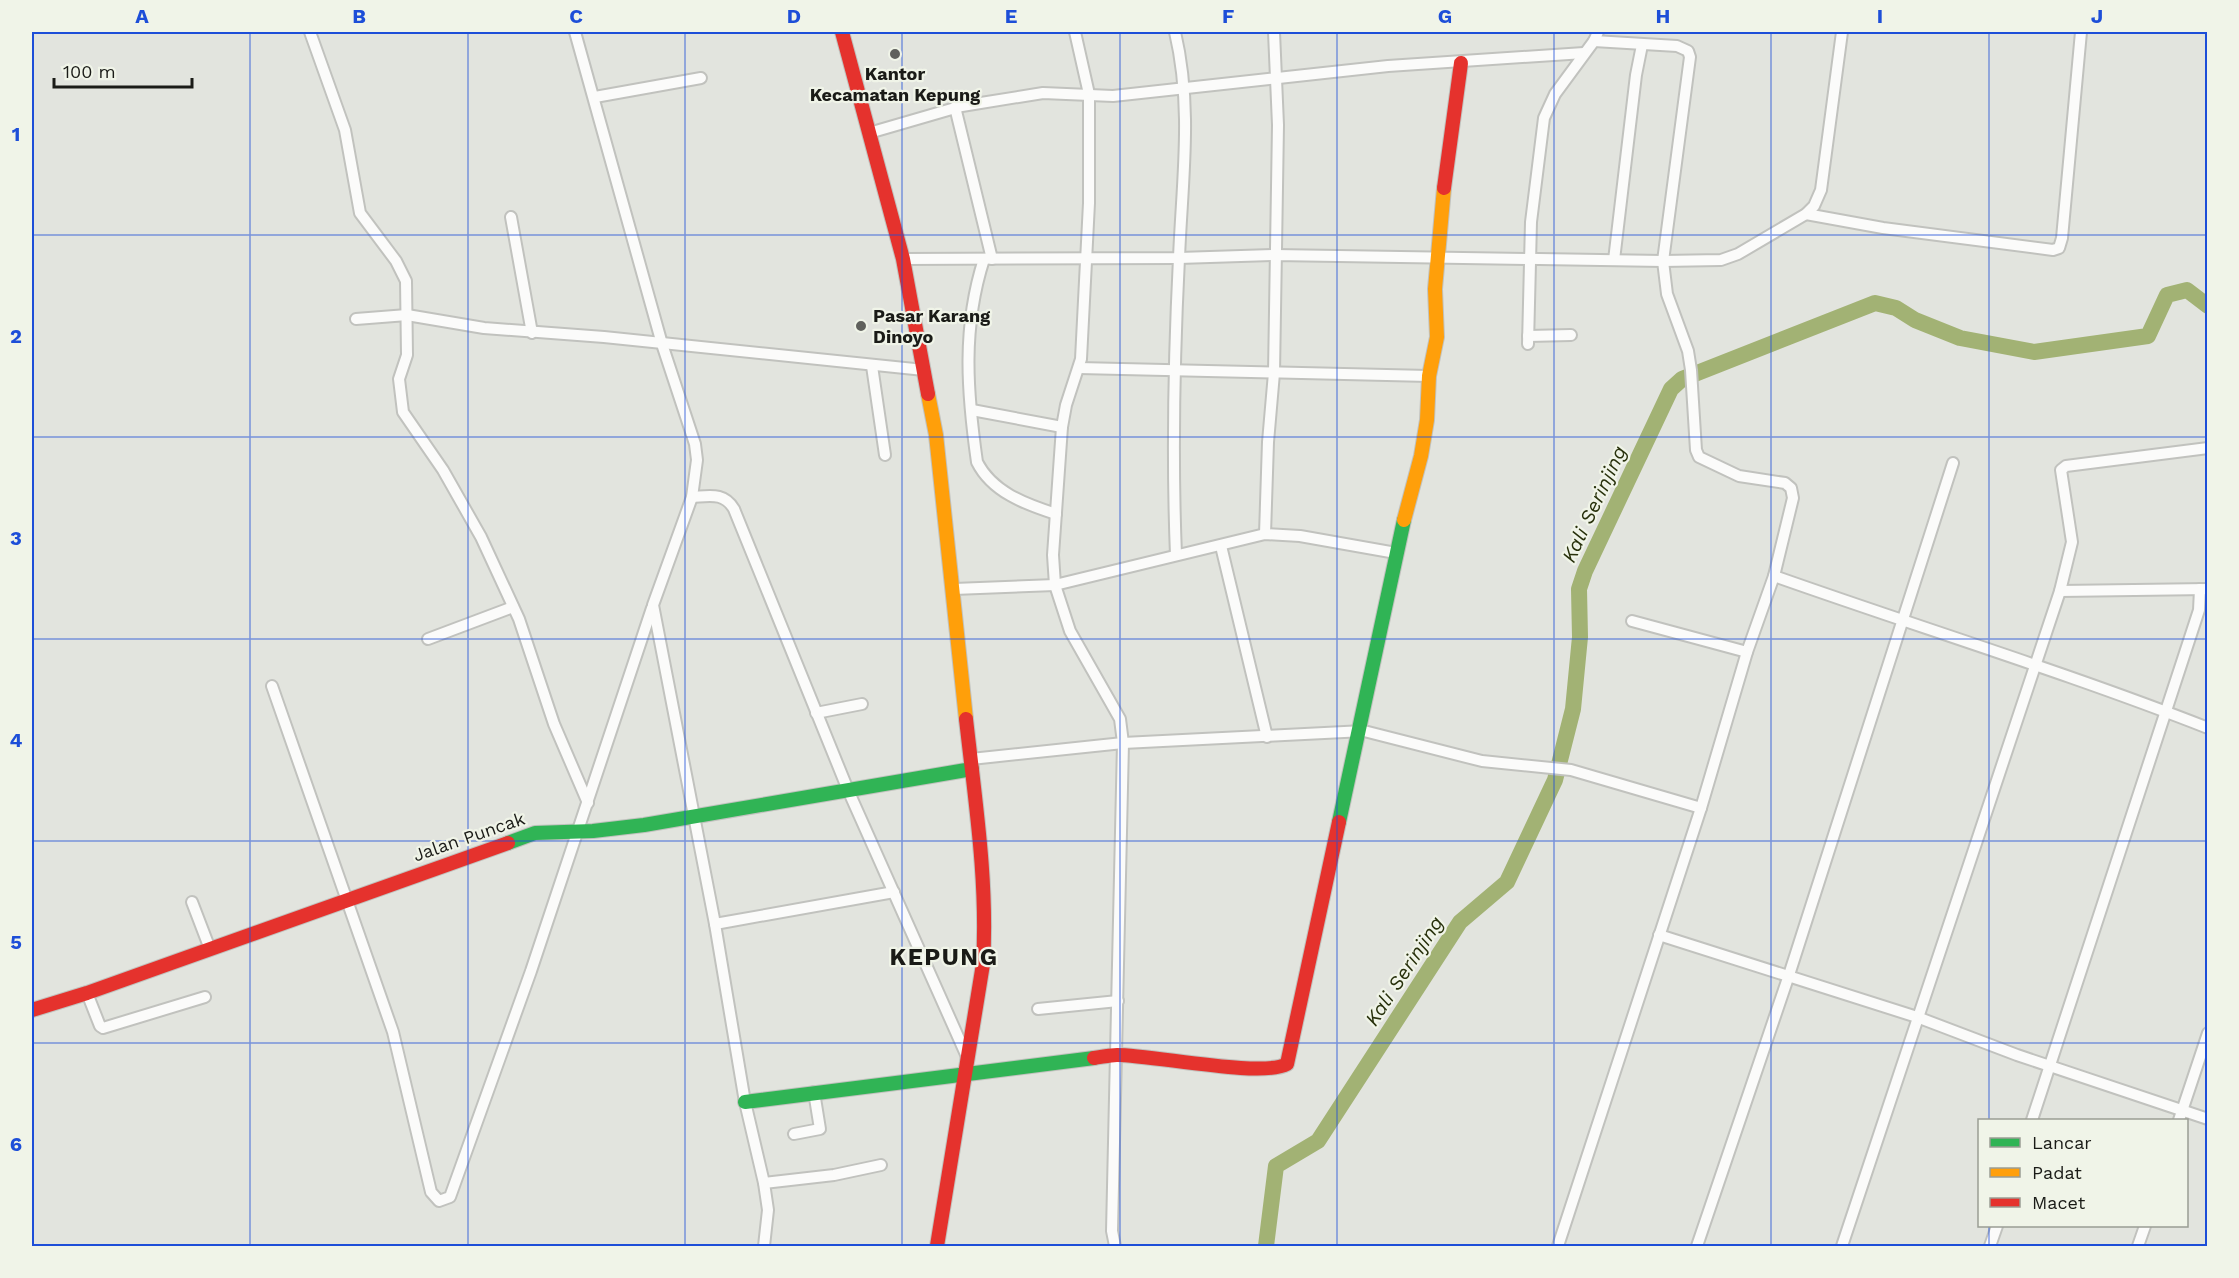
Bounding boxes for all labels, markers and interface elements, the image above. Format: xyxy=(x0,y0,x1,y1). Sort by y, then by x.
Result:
text: A xyxy=(135,4,149,28)
text: B xyxy=(352,4,366,28)
text: C xyxy=(569,4,583,28)
text: D xyxy=(787,4,801,28)
text: E xyxy=(1005,4,1017,28)
text: F xyxy=(1222,4,1234,28)
text: G xyxy=(1438,4,1452,28)
text: H xyxy=(1656,4,1670,28)
text: I xyxy=(1877,4,1883,28)
text: J xyxy=(2091,4,2103,28)
marker: Kantor Kecamatan Kepung xyxy=(888,47,902,61)
scale bar xyxy=(54,51,192,89)
text: 100 m xyxy=(63,61,116,82)
place label: Kantor Kecamatan Kepung xyxy=(810,63,981,105)
text: 1 xyxy=(12,122,20,146)
place label: Pasar Karang Dinoyo xyxy=(873,305,991,347)
marker: Pasar Karang Dinoyo xyxy=(854,319,868,333)
text: 2 xyxy=(10,324,22,348)
water label: Kali Serinjing xyxy=(1557,442,1631,566)
text: 3 xyxy=(10,526,22,550)
text: 4 xyxy=(10,728,23,752)
street label: Jalan Puncak xyxy=(410,808,527,865)
water label: Kali Serinjing xyxy=(1360,912,1448,1030)
text: 5 xyxy=(10,930,22,954)
district label: KEPUNG xyxy=(890,943,998,971)
legend xyxy=(1978,1119,2188,1227)
text: 6 xyxy=(10,1132,22,1156)
text: Lancar xyxy=(2032,1132,2092,1153)
text: Padat xyxy=(2032,1162,2082,1183)
text: Macet xyxy=(2032,1192,2086,1213)

